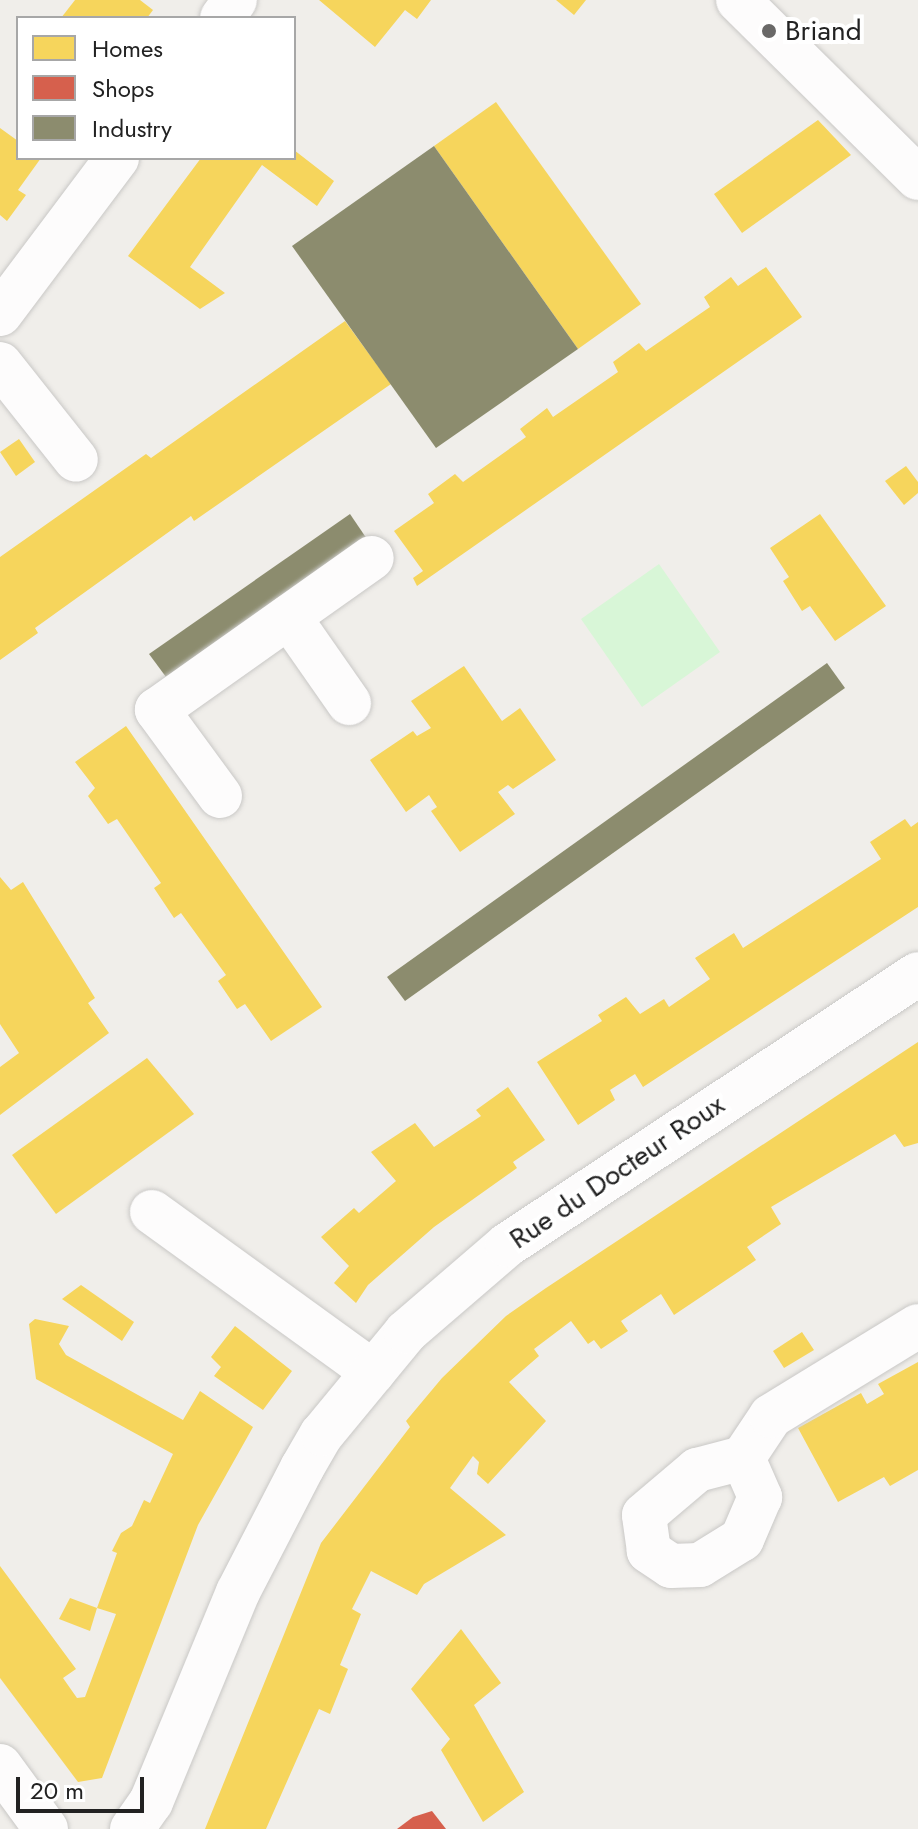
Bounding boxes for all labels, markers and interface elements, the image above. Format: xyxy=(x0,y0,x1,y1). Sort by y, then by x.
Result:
place label: Briand xyxy=(785,14,862,48)
legend xyxy=(16,16,296,160)
marker: Briand xyxy=(760,22,778,40)
text: Homes xyxy=(92,31,163,66)
text: Shops xyxy=(92,71,154,106)
text: Industry xyxy=(92,111,172,146)
street label: Rue du Docteur Roux xyxy=(503,1088,731,1256)
scale bar xyxy=(20,1761,148,1811)
text: 20 m xyxy=(30,1773,84,1808)

